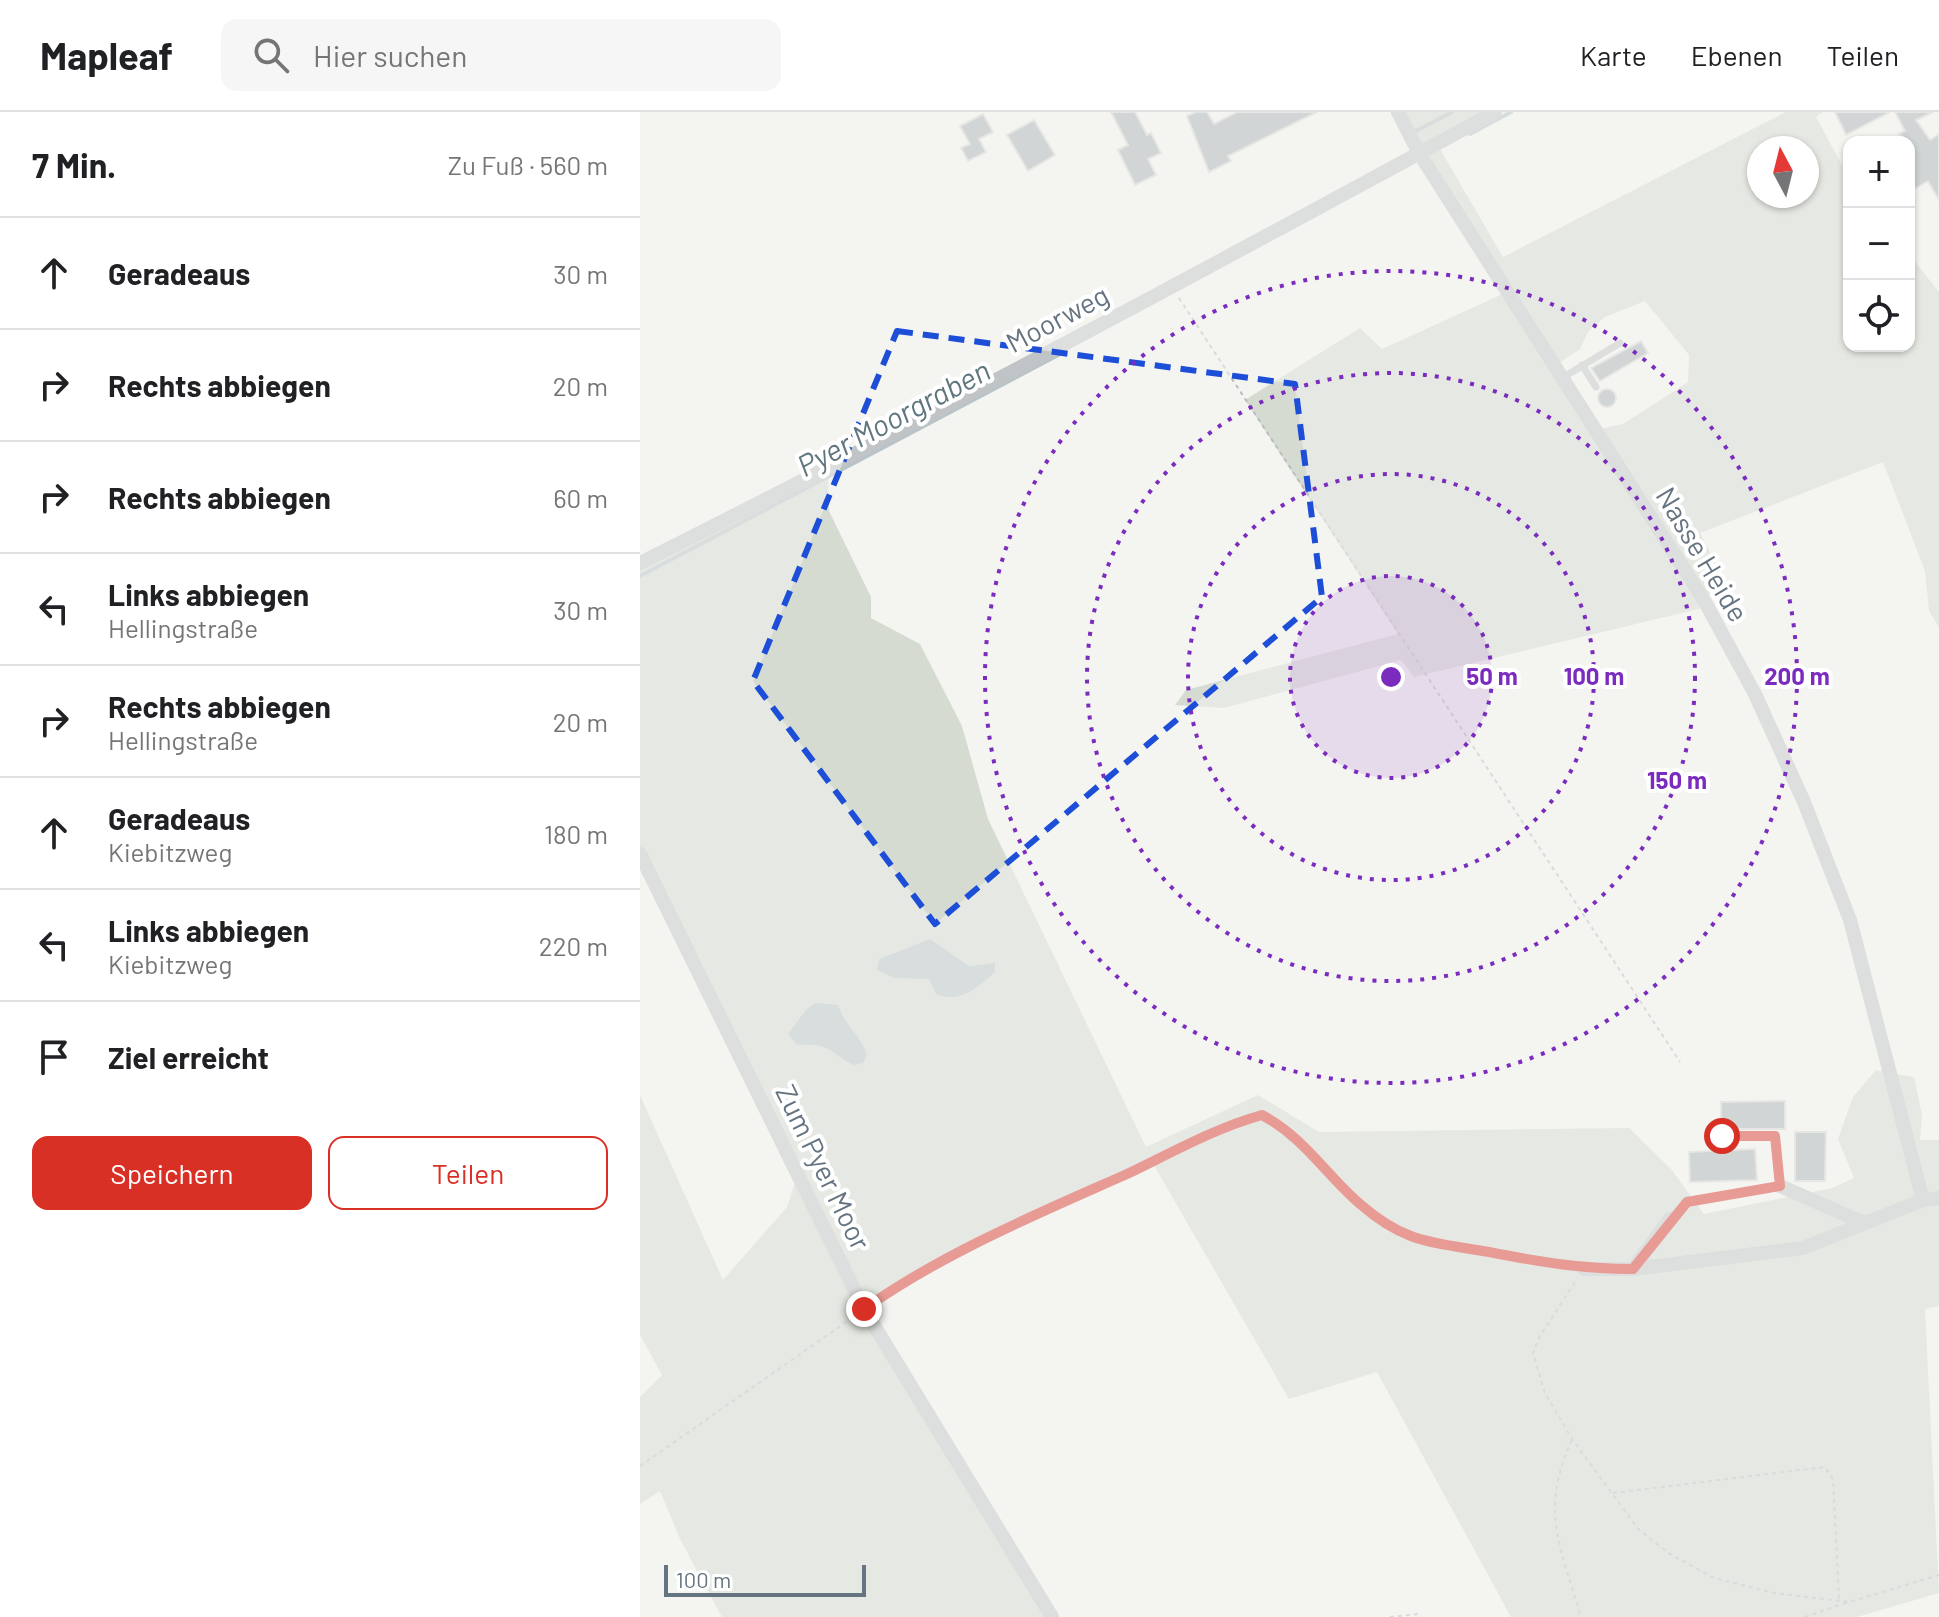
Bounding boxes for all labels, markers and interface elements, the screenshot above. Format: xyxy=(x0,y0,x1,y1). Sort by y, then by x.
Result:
search box xyxy=(221,19,781,91)
text: Mapleaf xyxy=(40,32,173,78)
icon: search xyxy=(249,33,293,77)
text: Hier suchen xyxy=(313,37,467,73)
text: Karte xyxy=(1580,38,1647,72)
text: Ebenen xyxy=(1691,38,1783,72)
text: Teilen xyxy=(1827,38,1899,72)
north arrow xyxy=(1747,136,1819,208)
map controls xyxy=(1843,136,1915,352)
button: + xyxy=(1843,136,1915,208)
text: 7 Min. xyxy=(32,144,116,185)
text: Zu Fuß · 560 m xyxy=(448,149,608,180)
button: − xyxy=(1843,208,1915,280)
icon: ahead xyxy=(32,251,76,295)
text: Geradeaus xyxy=(108,255,250,291)
text: 30 m xyxy=(553,258,608,289)
street label: Moorweg xyxy=(1000,277,1114,359)
button: locate xyxy=(1843,280,1915,352)
water label: Pyer Moorgraben xyxy=(790,351,996,483)
icon: right xyxy=(32,363,76,407)
text: Rechts abbiegen xyxy=(108,367,331,403)
text: 20 m xyxy=(553,370,608,401)
icon: right xyxy=(32,475,76,519)
text: Rechts abbiegen xyxy=(108,479,331,515)
street label: Nasse Heide xyxy=(1650,481,1756,627)
text: 60 m xyxy=(553,482,608,513)
text: Links abbiegen xyxy=(108,576,309,612)
icon: left xyxy=(32,587,76,631)
text: 30 m xyxy=(553,594,608,625)
text: Hellingstraße xyxy=(108,612,258,643)
text: 50 m xyxy=(1466,661,1518,690)
text: 100 m xyxy=(1564,661,1624,690)
text: 200 m xyxy=(1764,661,1830,690)
centre of rings xyxy=(1377,663,1405,691)
text: Rechts abbiegen xyxy=(108,688,331,724)
icon: right xyxy=(32,699,76,743)
text: 20 m xyxy=(553,706,608,737)
text: Hellingstraße xyxy=(108,724,258,755)
text: 150 m xyxy=(1647,765,1707,794)
text: Geradeaus xyxy=(108,800,250,836)
icon: ahead xyxy=(32,811,76,855)
text: 180 m xyxy=(544,818,608,849)
text: Kiebitzweg xyxy=(108,836,232,867)
text: Links abbiegen xyxy=(108,912,309,948)
icon: left xyxy=(32,923,76,967)
text: 220 m xyxy=(539,930,608,961)
text: Kiebitzweg xyxy=(108,948,232,979)
icon: arrive xyxy=(32,1035,76,1079)
text: Ziel erreicht xyxy=(108,1039,269,1075)
street label: Zum Pyer Moor xyxy=(769,1079,879,1255)
route start xyxy=(1704,1118,1740,1154)
button: Speichern xyxy=(32,1136,312,1210)
button: Teilen xyxy=(328,1136,608,1210)
route end xyxy=(846,1291,882,1327)
scale bar xyxy=(664,1561,866,1597)
text: 100 m xyxy=(676,1566,731,1592)

